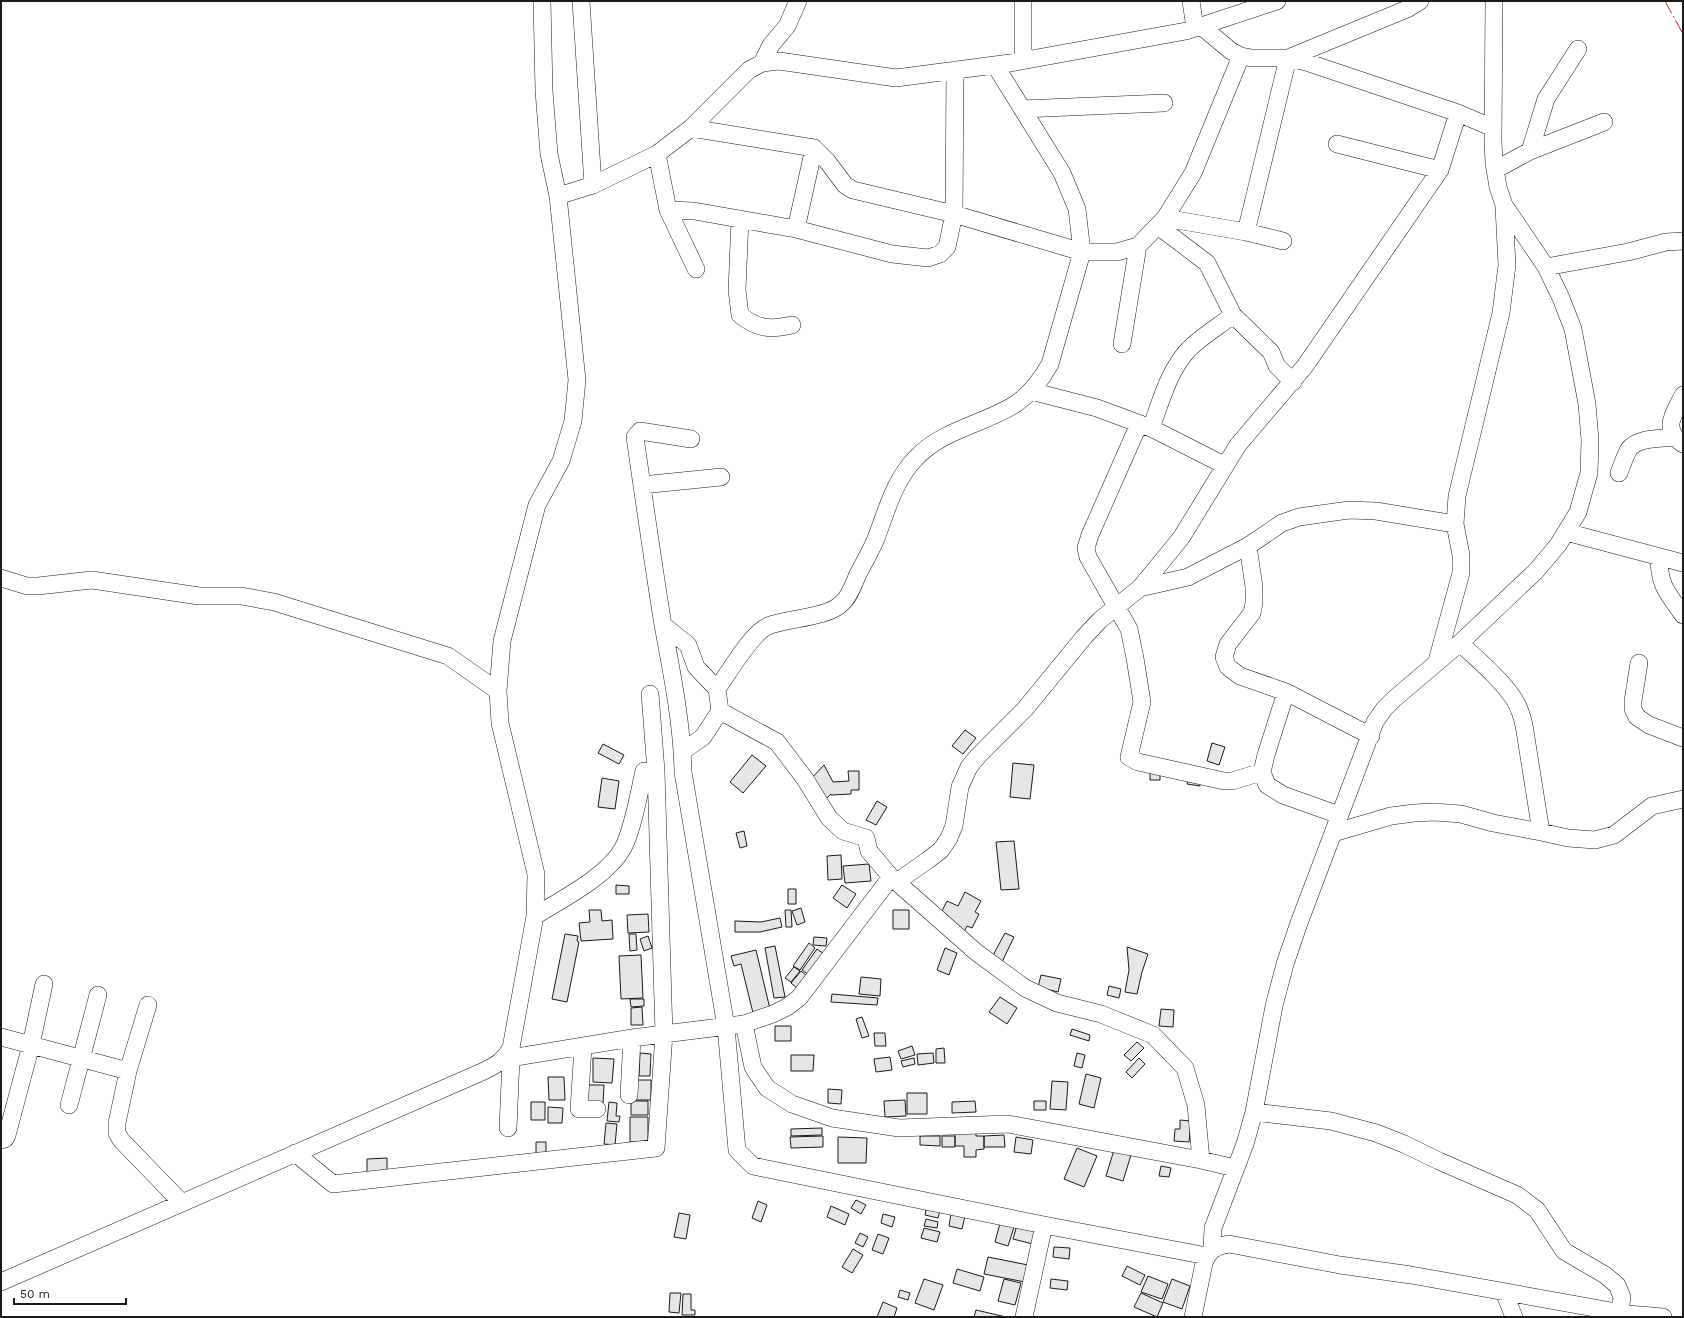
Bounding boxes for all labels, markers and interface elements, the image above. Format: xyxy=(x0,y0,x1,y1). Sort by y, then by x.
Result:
scale bar xyxy=(14,1280,126,1306)
text: 50 m xyxy=(20,1287,50,1301)

